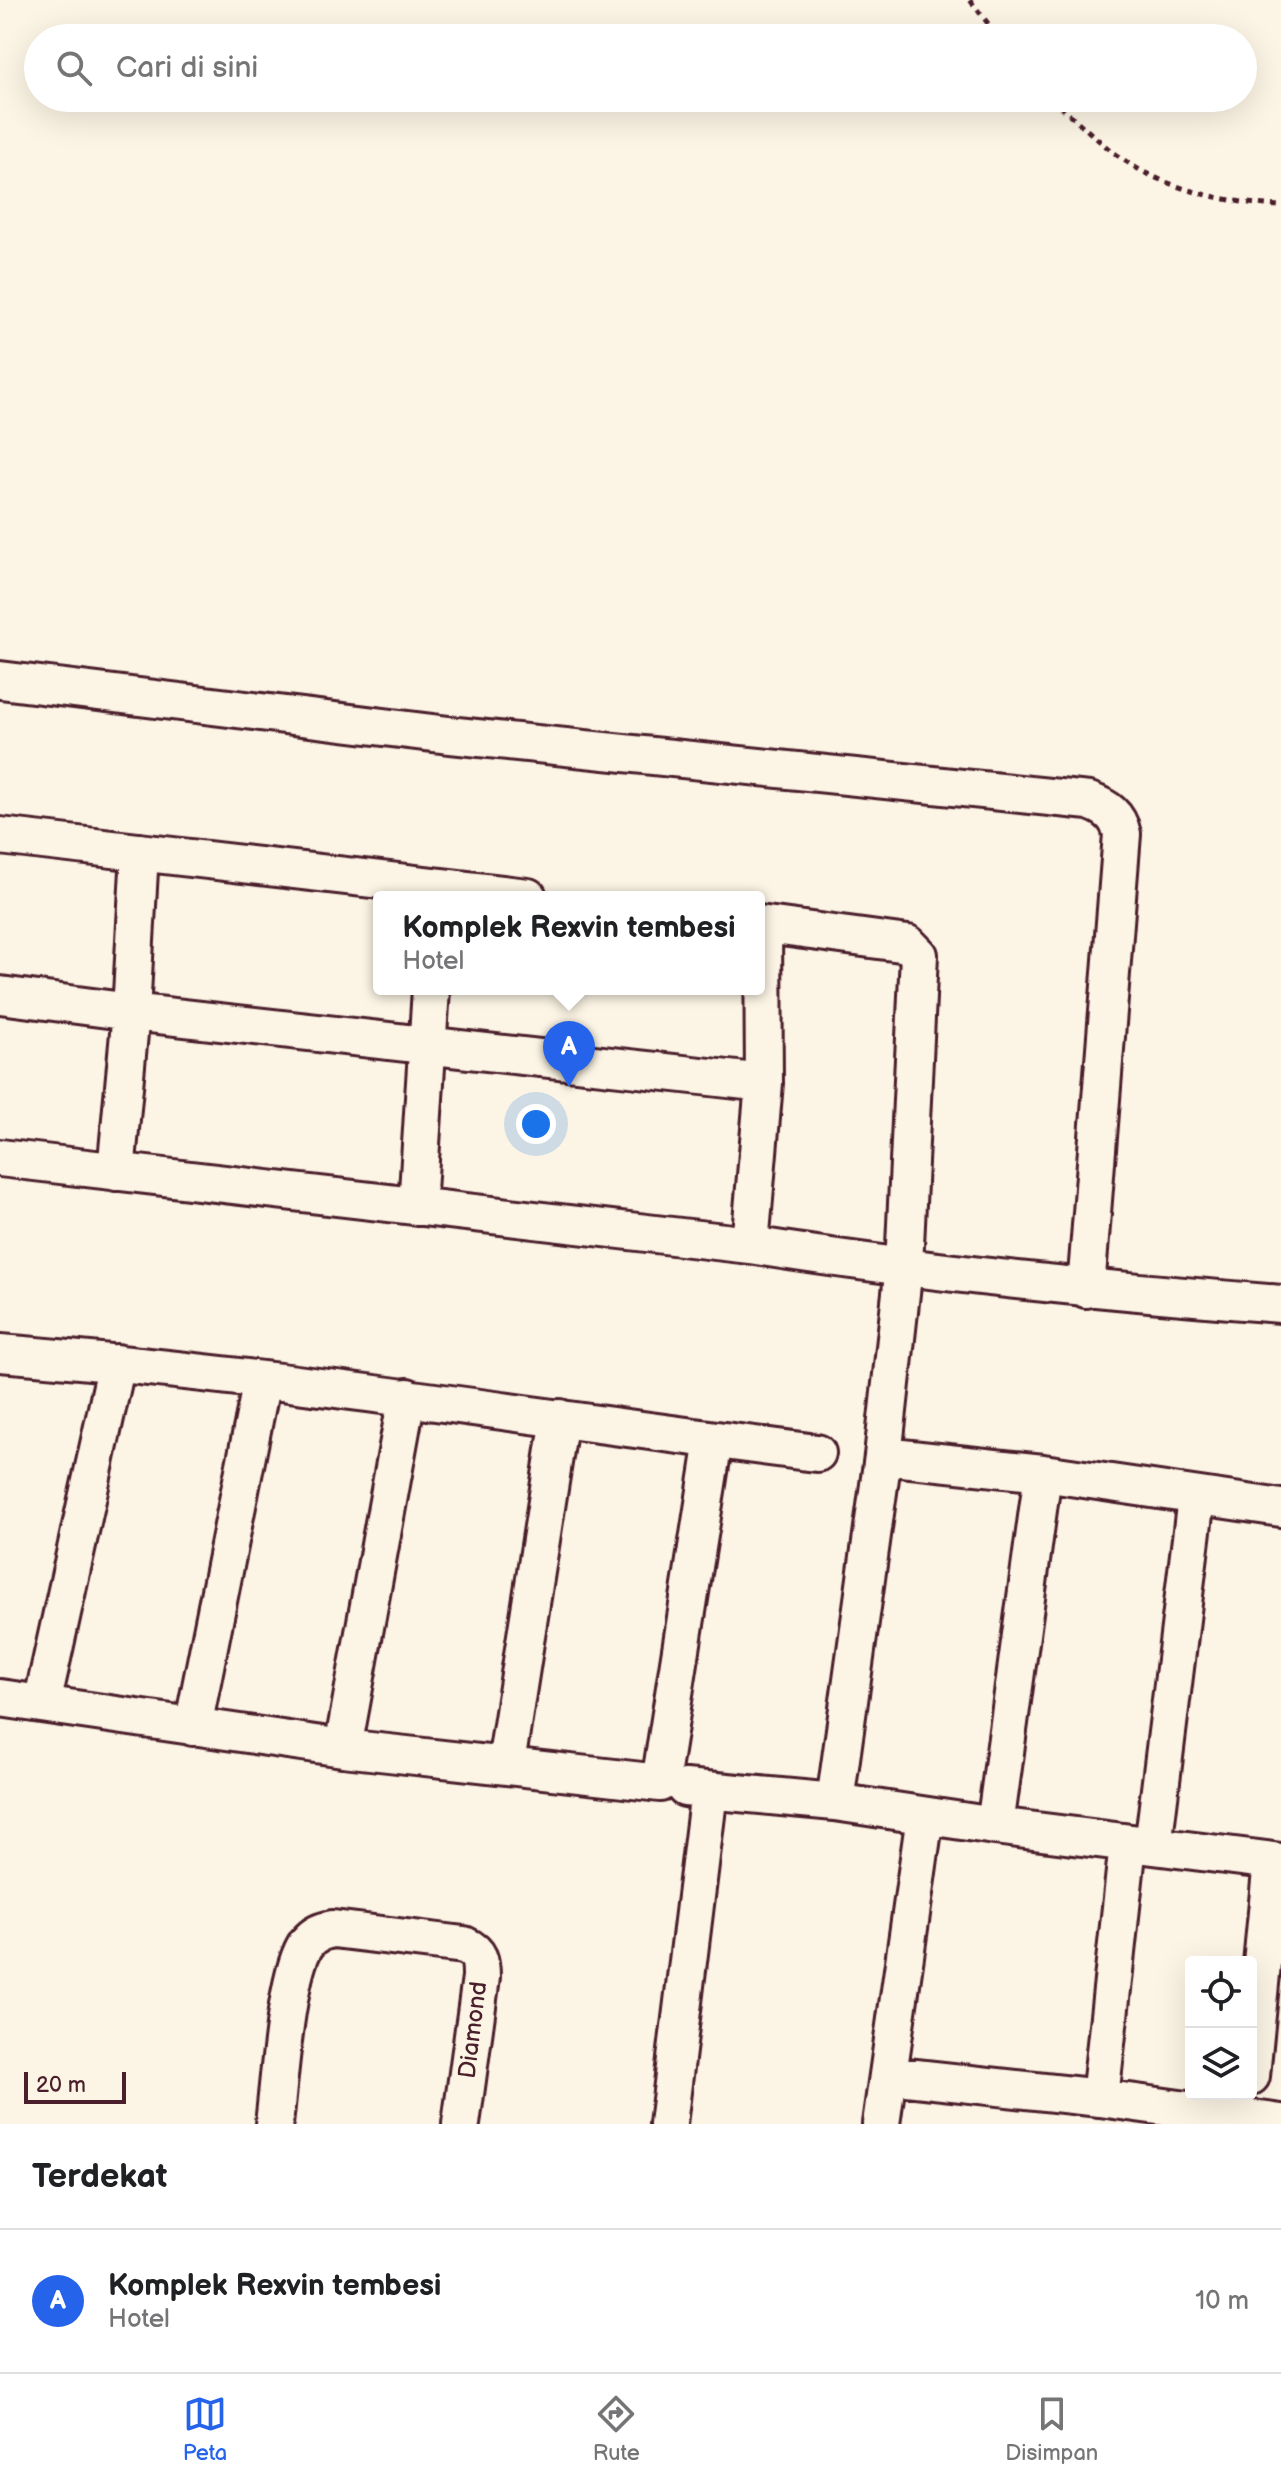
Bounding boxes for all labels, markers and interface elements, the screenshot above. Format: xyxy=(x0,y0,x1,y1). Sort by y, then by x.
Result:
search box xyxy=(24,24,1257,112)
icon: search xyxy=(52,46,96,90)
text: Cari di sini xyxy=(116,50,258,86)
popup xyxy=(373,891,765,995)
text: Komplek Rexvin tembesi xyxy=(402,910,736,946)
text: Hotel xyxy=(402,946,464,977)
pin: A xyxy=(543,1021,595,1087)
your location xyxy=(516,1104,556,1144)
map controls xyxy=(1185,1956,1257,2100)
button: locate xyxy=(1185,1956,1257,2028)
street label: Diamond xyxy=(453,1980,493,2080)
button: layers xyxy=(1185,2028,1257,2100)
scale bar xyxy=(24,2068,126,2104)
text: 20 m xyxy=(36,2072,86,2099)
text: Terdekat xyxy=(32,2156,167,2197)
text: Komplek Rexvin tembesi xyxy=(108,2268,441,2304)
text: A xyxy=(50,2286,66,2317)
text: 10 m xyxy=(1195,2286,1249,2317)
text: Hotel xyxy=(108,2304,170,2335)
tab: Peta xyxy=(183,2392,227,2467)
tab: Rute xyxy=(593,2392,640,2467)
tab: Disimpan xyxy=(1005,2392,1098,2467)

